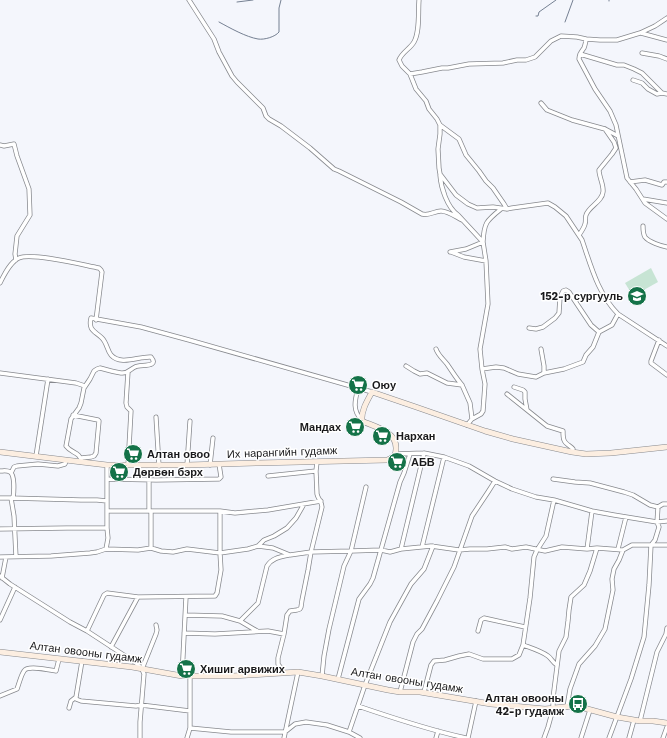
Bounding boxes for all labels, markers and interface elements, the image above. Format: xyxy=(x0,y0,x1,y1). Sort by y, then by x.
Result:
school or university icon: 152-р сургууль xyxy=(626,285,648,307)
place label: 152-р сургууль xyxy=(540,290,623,303)
supermarket icon: Оюу xyxy=(347,374,369,396)
place label: Оюу xyxy=(372,379,397,392)
supermarket icon: Мандах xyxy=(344,416,366,438)
place label: Мандах xyxy=(300,421,342,434)
supermarket icon: Нархан xyxy=(371,425,393,447)
place label: Нархан xyxy=(396,430,436,443)
supermarket icon: Алтан овоо xyxy=(122,443,144,465)
street label: Их нарангийн гудамж xyxy=(227,444,338,461)
place label: Алтан овоо xyxy=(147,448,210,461)
supermarket icon: АБВ xyxy=(386,451,408,473)
place label: АБВ xyxy=(411,456,435,469)
supermarket icon: Дөрвөн бэрх xyxy=(108,461,130,483)
place label: Дөрвөн бэрх xyxy=(133,466,204,479)
street label: Алтан овооны гудамж xyxy=(29,639,143,666)
supermarket icon: Хишиг арвижих xyxy=(175,658,197,680)
place label: Хишиг арвижих xyxy=(200,663,286,676)
street label: Алтан овооны гудамж xyxy=(350,665,464,696)
place label: Алтан овооны 42-р гудамж xyxy=(485,692,564,718)
bus stop icon: Алтан овооны 42-р гудамж xyxy=(567,693,589,715)

